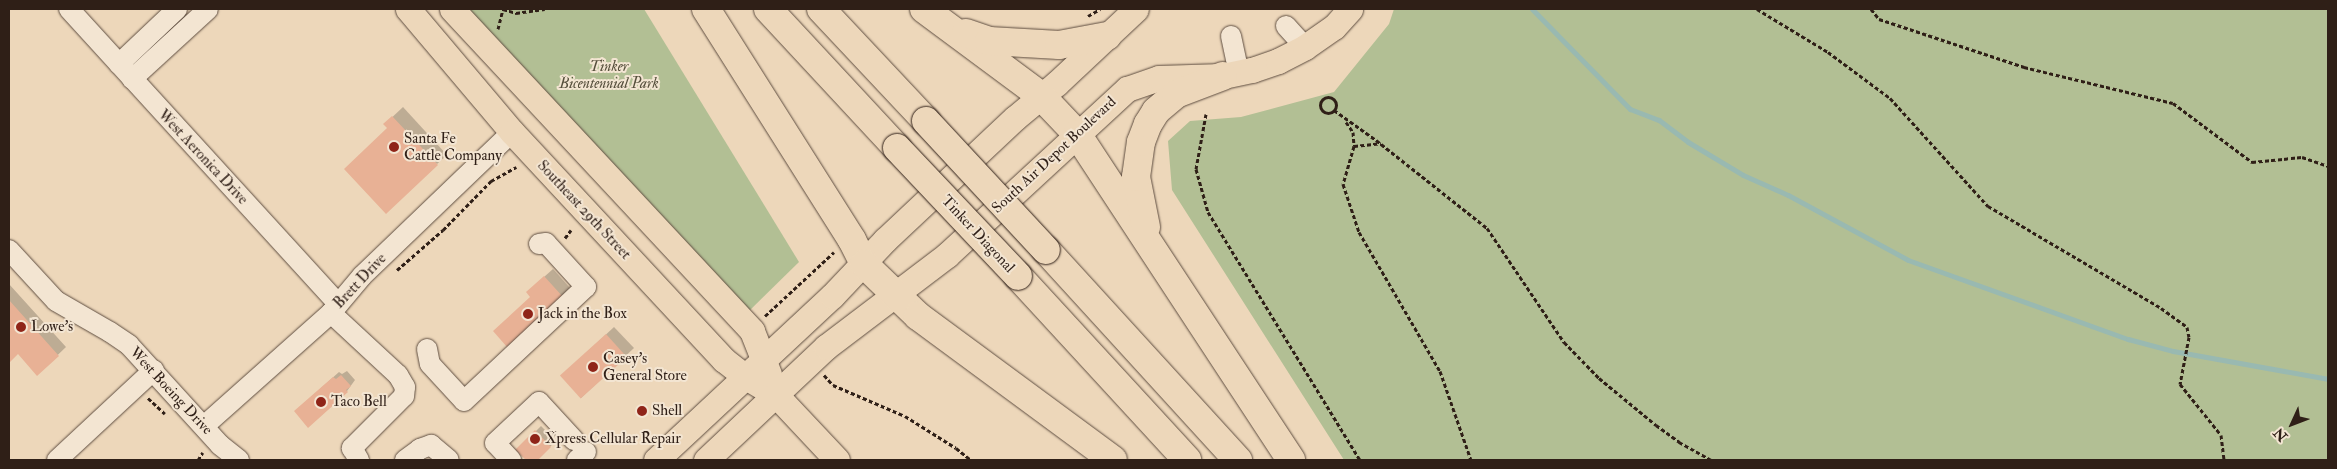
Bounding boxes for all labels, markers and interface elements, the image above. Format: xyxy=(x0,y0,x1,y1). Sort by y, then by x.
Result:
park label: Tinker Bicentennial Park xyxy=(559,57,659,92)
street label: South Air Depot Boulevard xyxy=(988,93,1120,217)
street label: West Aeronica Drive xyxy=(154,106,252,208)
place label: Santa Fe Cattle Company xyxy=(404,129,502,164)
marker: Santa Fe Cattle Company xyxy=(388,141,400,153)
street label: Southeast 29th Street xyxy=(533,157,635,263)
street label: Tinker Diagonal xyxy=(938,192,1018,276)
street label: Brett Drive xyxy=(330,250,390,312)
place label: Jack in the Box xyxy=(538,305,627,323)
marker: Jack in the Box xyxy=(522,308,534,320)
place label: Lowe's xyxy=(31,318,73,336)
marker: Lowe's xyxy=(15,321,27,333)
street label: West Boeing Drive xyxy=(126,343,216,439)
place label: Casey's General Store xyxy=(603,349,687,384)
marker: Casey's General Store xyxy=(587,361,599,373)
place label: Taco Bell xyxy=(331,393,387,411)
marker: Taco Bell xyxy=(315,396,327,408)
north arrow xyxy=(2267,399,2317,449)
place label: Shell xyxy=(652,402,682,420)
marker: Shell xyxy=(636,405,648,417)
text: N xyxy=(2270,424,2291,445)
place label: Xpress Cellular Repair xyxy=(545,430,681,448)
marker: Xpress Cellular Repair xyxy=(529,433,541,445)

